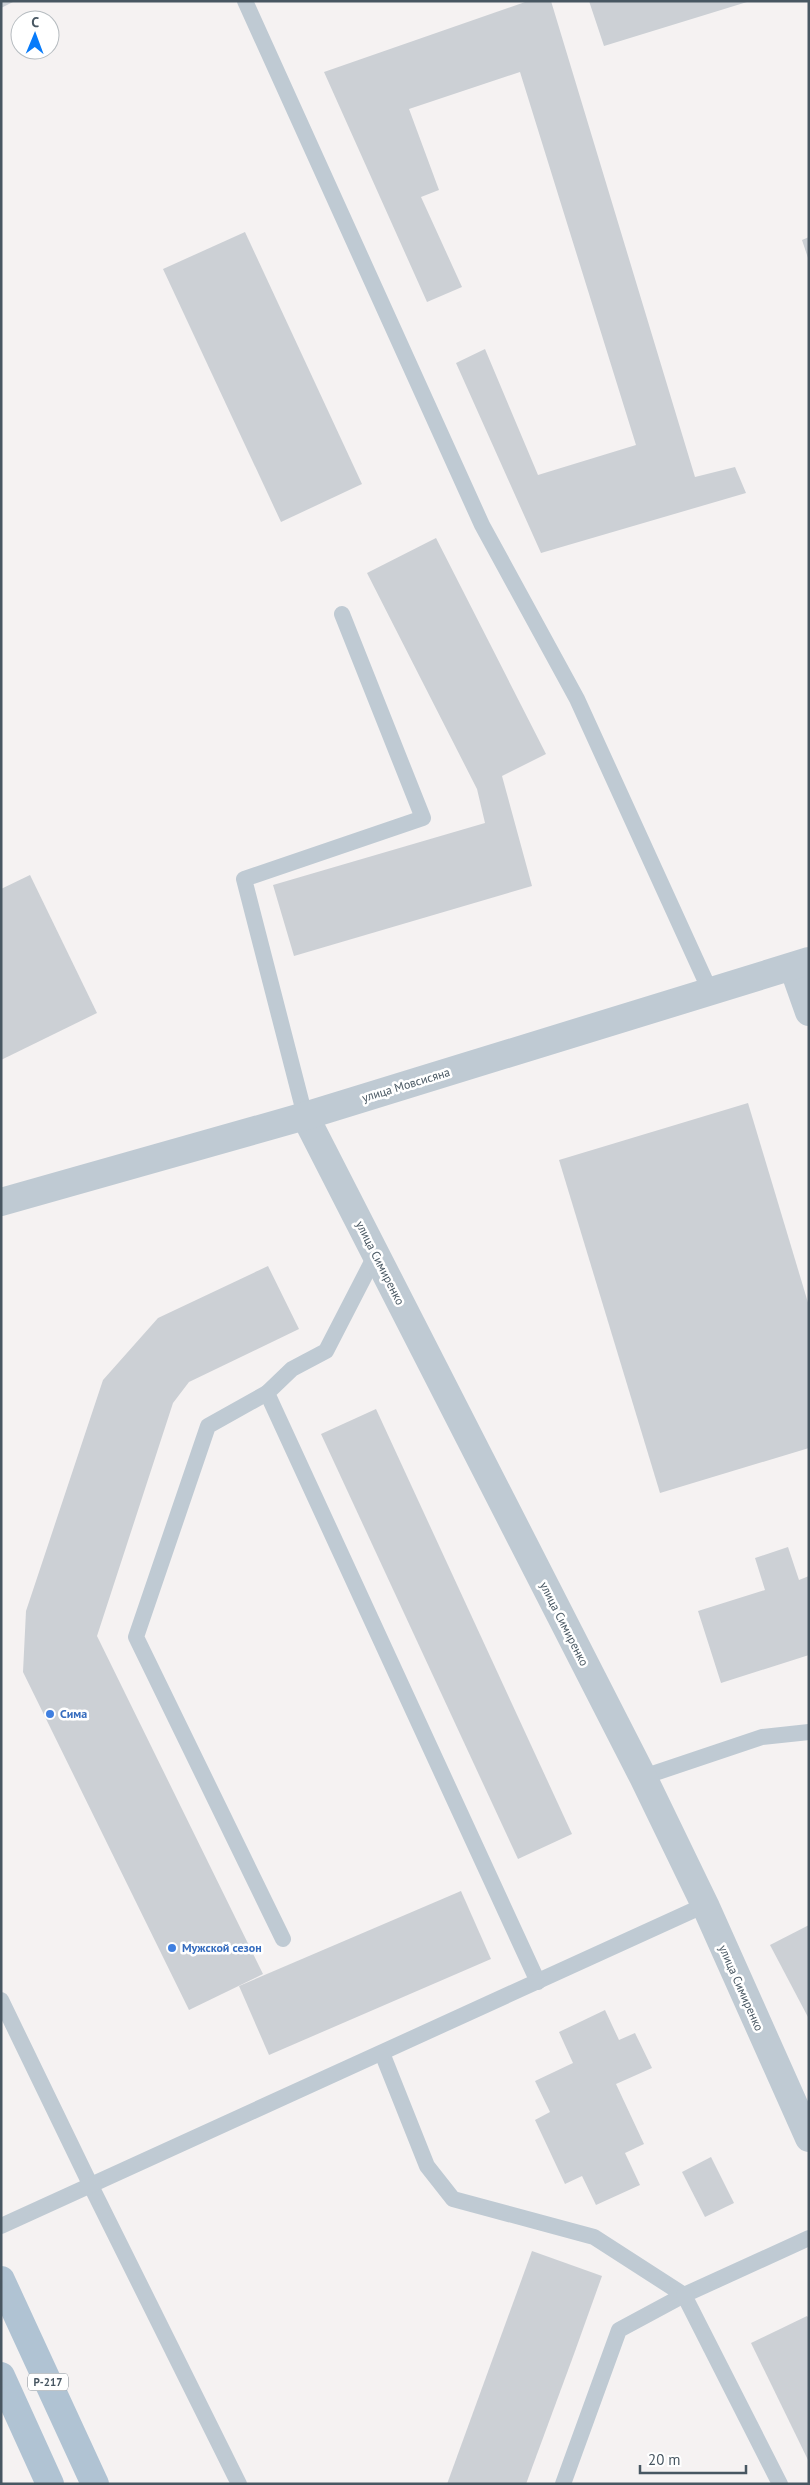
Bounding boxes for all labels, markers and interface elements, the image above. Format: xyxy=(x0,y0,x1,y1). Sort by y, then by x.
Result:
north arrow xyxy=(10,10,60,60)
text: С xyxy=(31,13,39,31)
street label: улица Мовсисяна xyxy=(360,1064,452,1105)
street label: улица Симиренко xyxy=(353,1218,408,1307)
street label: улица Симиренко xyxy=(537,1579,592,1668)
place label: Сима xyxy=(60,1706,87,1721)
marker: Сима xyxy=(44,1708,56,1720)
place label: Мужской сезон xyxy=(182,1940,262,1955)
marker: Мужской сезон xyxy=(166,1942,178,1954)
street label: улица Симиренко xyxy=(716,1942,767,2033)
road number: Р-217 xyxy=(28,2374,68,2390)
scale bar xyxy=(640,2442,746,2474)
text: 20 m xyxy=(648,2450,681,2469)

